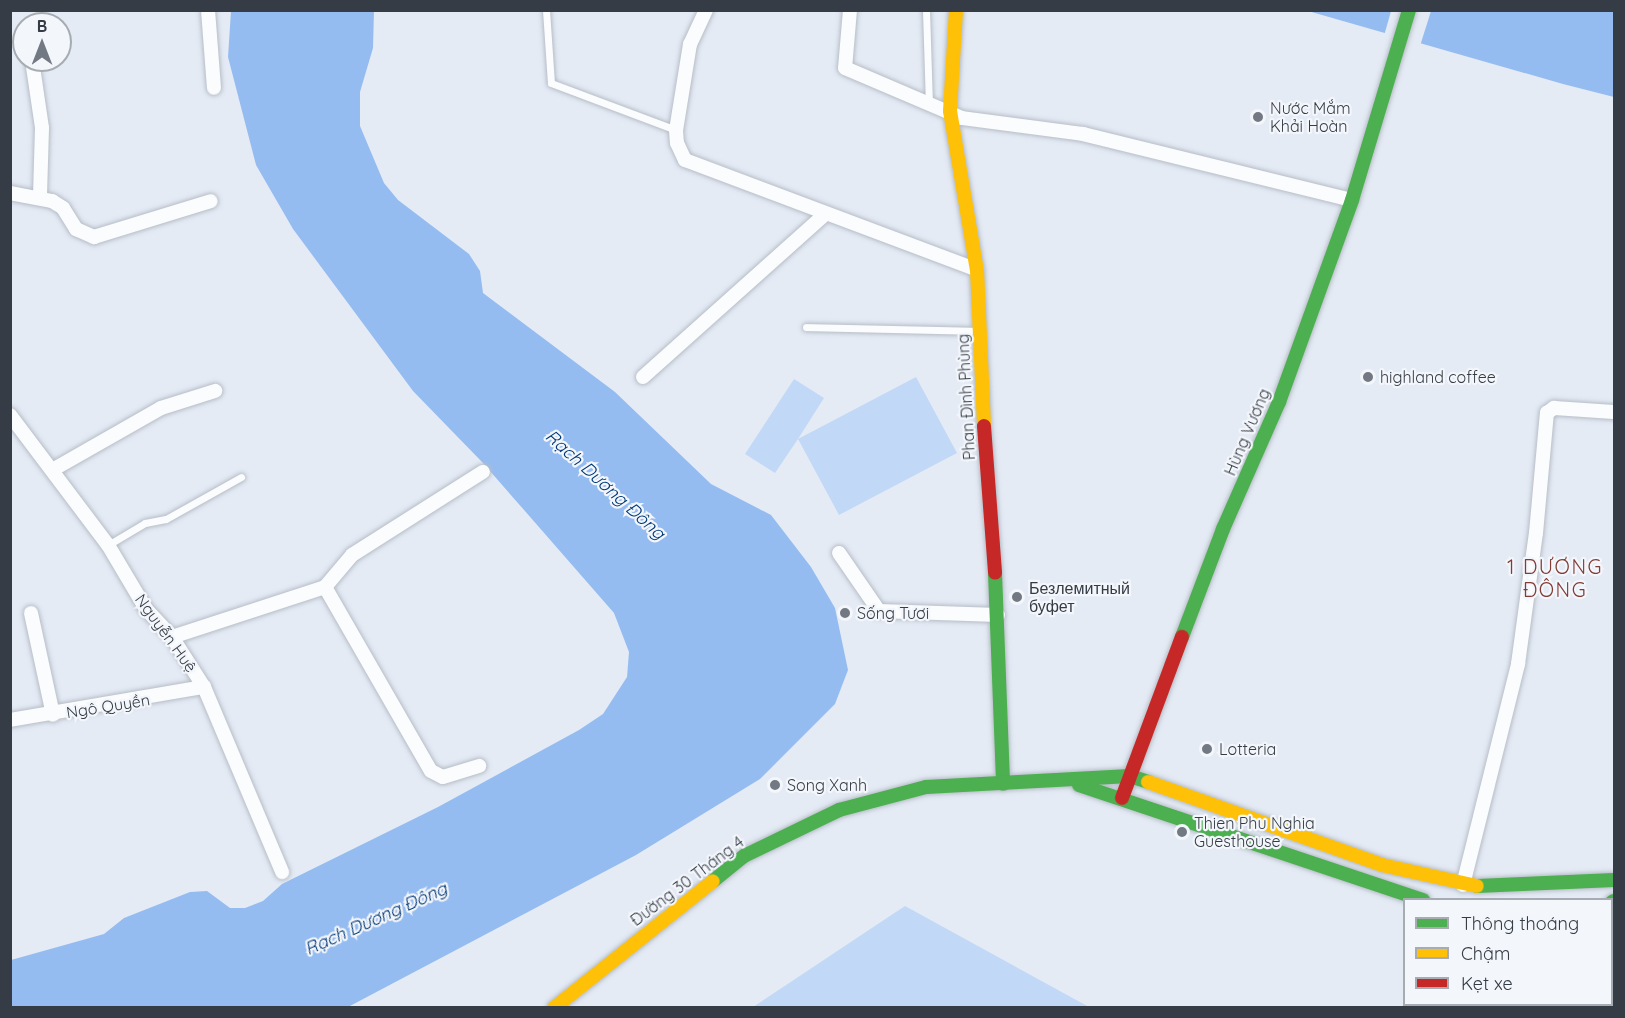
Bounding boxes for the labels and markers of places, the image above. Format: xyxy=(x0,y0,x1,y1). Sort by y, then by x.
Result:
place label: Nước Mắm Khải Hoàn xyxy=(1270,98,1351,136)
marker: Nước Mắm Khải Hoàn xyxy=(1251,110,1265,124)
place label: highland coffee xyxy=(1380,367,1496,387)
marker: highland coffee xyxy=(1361,370,1375,384)
place label: Безлемитный буфет xyxy=(1029,578,1130,616)
marker: Безлемитный буфет xyxy=(1010,590,1024,604)
place label: Sống Tươi xyxy=(857,603,929,623)
marker: Sống Tươi xyxy=(838,606,852,620)
place label: Lotteria xyxy=(1219,739,1276,759)
marker: Lotteria xyxy=(1200,742,1214,756)
place label: Song Xanh xyxy=(787,775,867,795)
marker: Song Xanh xyxy=(768,778,782,792)
place label: Thien Phu Nghia Guesthouse xyxy=(1194,813,1315,851)
marker: Thien Phu Nghia Guesthouse xyxy=(1175,825,1189,839)

